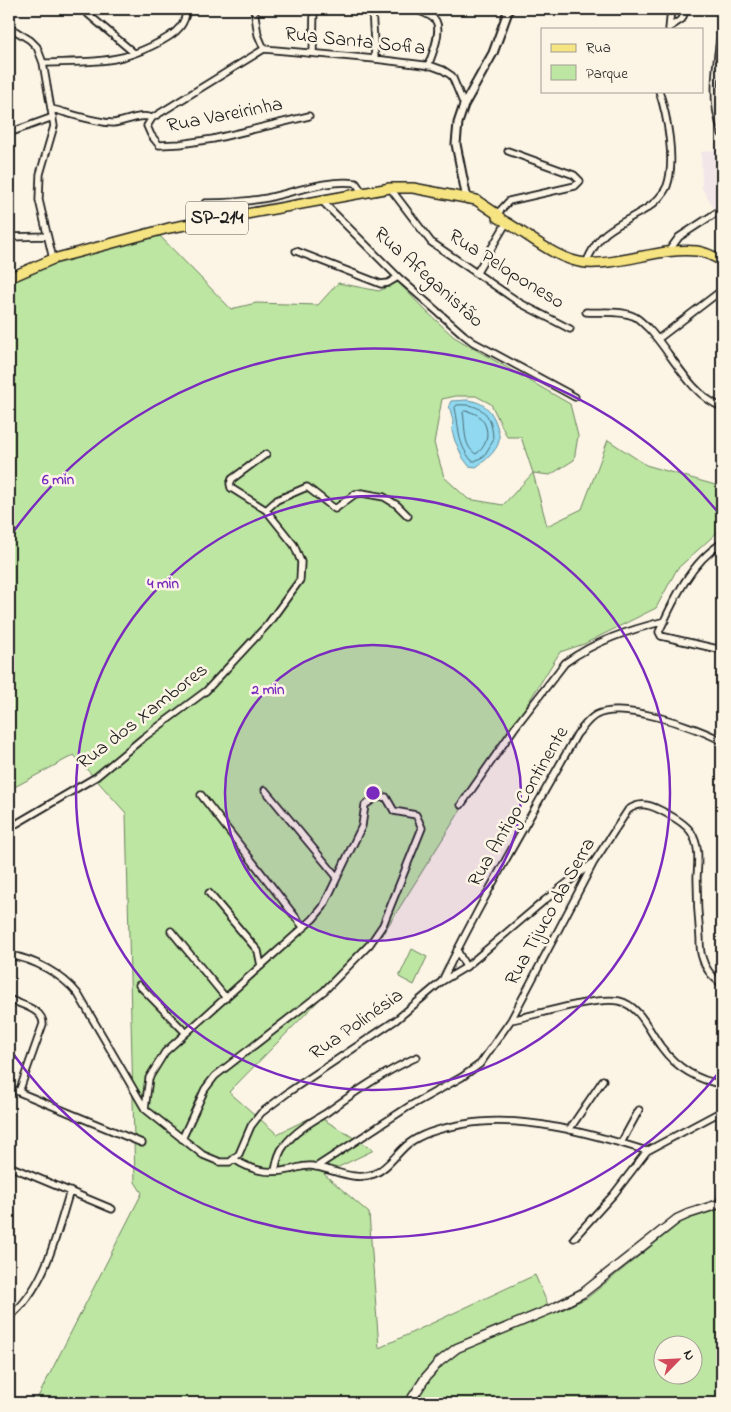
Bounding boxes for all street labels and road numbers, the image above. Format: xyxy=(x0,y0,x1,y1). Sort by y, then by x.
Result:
street label: Rua Santa Sofia xyxy=(283,20,427,64)
street label: Rua Vareirinha xyxy=(165,91,285,141)
road number: SP-214 xyxy=(186,202,248,234)
street label: Rua Afeganistão xyxy=(366,221,490,336)
street label: Rua Peloponeso xyxy=(442,223,570,317)
street label: Rua dos Xambores xyxy=(71,657,215,777)
street label: Rua Antigo Continente xyxy=(461,721,578,893)
street label: Rua Tijuco da Serra xyxy=(498,833,604,991)
street label: Rua Polinésia xyxy=(304,982,410,1068)

